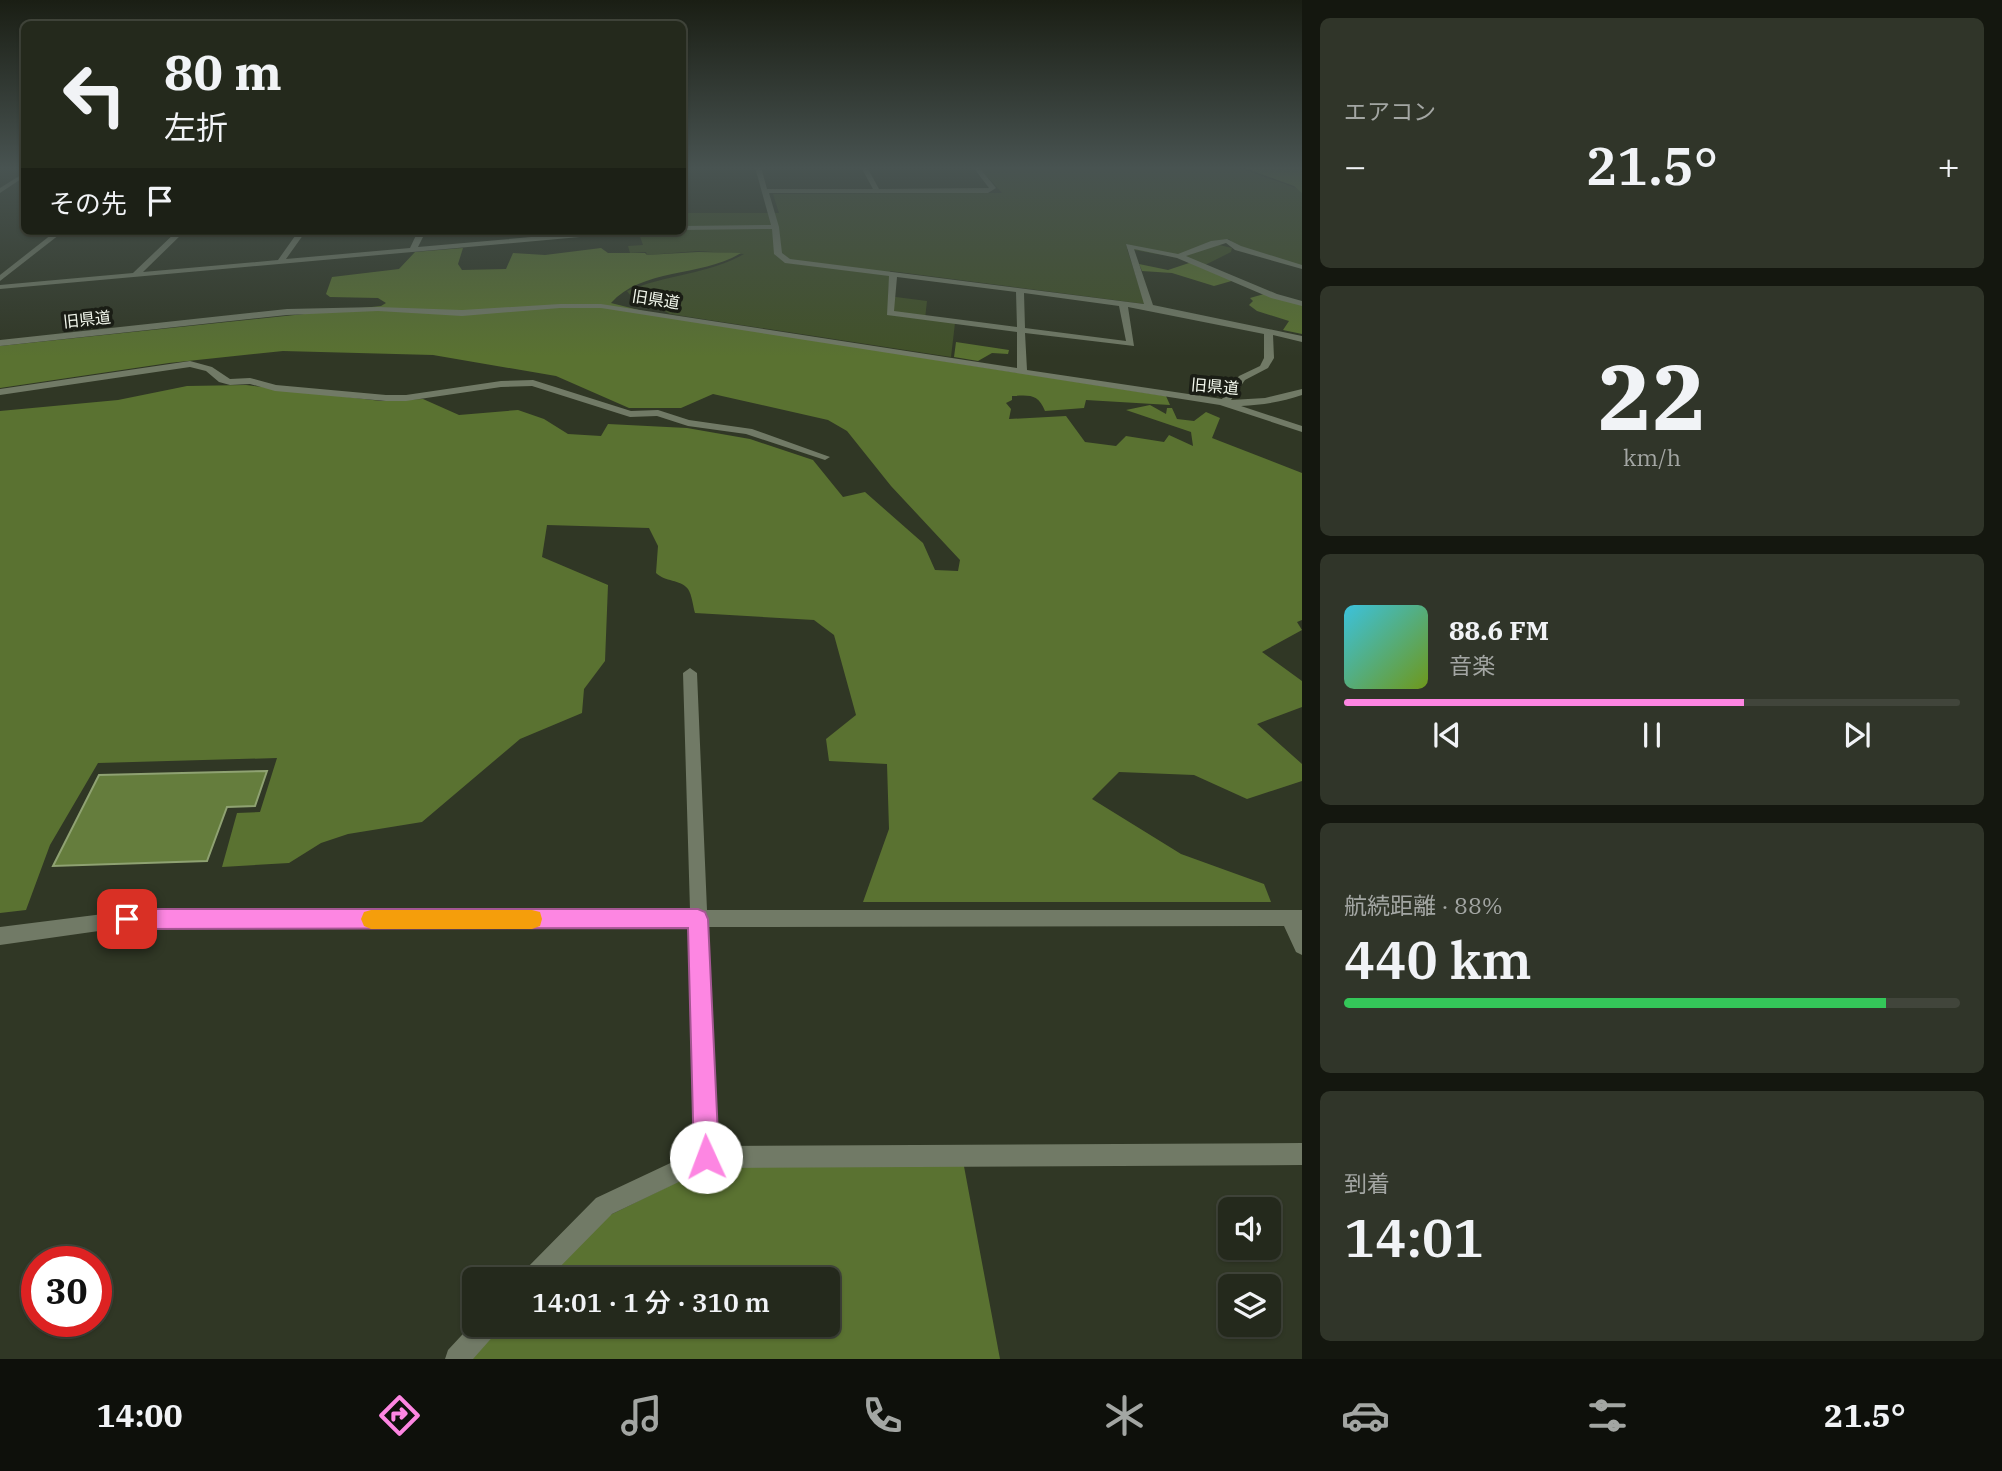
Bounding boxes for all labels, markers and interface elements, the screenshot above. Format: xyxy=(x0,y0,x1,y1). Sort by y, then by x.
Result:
text: 80 m xyxy=(164,40,282,103)
icon: left xyxy=(49,49,140,140)
text: エアコン xyxy=(1344,96,1436,126)
text: 左折 xyxy=(164,106,228,148)
text: 21.5° xyxy=(1586,132,1718,199)
text: − xyxy=(1344,141,1367,190)
text: + xyxy=(1937,141,1960,190)
icon: arrive xyxy=(141,182,179,220)
text: その先 xyxy=(49,186,127,220)
street label: 旧県道 xyxy=(631,285,681,313)
street label: 旧県道 xyxy=(62,307,112,331)
text: 22 xyxy=(1597,337,1707,455)
street label: 旧県道 xyxy=(1190,374,1240,398)
text: km/h xyxy=(1623,442,1681,472)
text: 88.6 FM xyxy=(1449,613,1549,647)
text: 音楽 xyxy=(1449,650,1495,680)
icon: previous xyxy=(1428,716,1466,754)
icon: pause xyxy=(1633,716,1671,754)
icon: next xyxy=(1838,716,1876,754)
pin xyxy=(97,889,157,949)
text: 航続距離 · 88% xyxy=(1344,890,1503,920)
icon: arrive xyxy=(108,900,146,938)
text: 440 km xyxy=(1344,926,1532,993)
position arrow xyxy=(669,1120,743,1194)
text: 到着 xyxy=(1344,1168,1390,1198)
map controls xyxy=(1218,1197,1281,1337)
button: sound xyxy=(1218,1197,1281,1260)
text: 14:01 xyxy=(1344,1204,1484,1271)
speed limit sign: 30 xyxy=(21,1246,112,1337)
button: layers xyxy=(1218,1274,1281,1337)
text: 14:01 · 1 分 · 310 m xyxy=(532,1285,770,1319)
icon: directions xyxy=(375,1391,424,1440)
icon: music xyxy=(617,1391,666,1440)
icon: phone xyxy=(858,1391,907,1440)
icon: climate xyxy=(1100,1391,1149,1440)
icon: car xyxy=(1341,1391,1390,1440)
icon: filters xyxy=(1583,1391,1632,1440)
text: 14:00 xyxy=(96,1394,183,1436)
text: 21.5° xyxy=(1824,1394,1906,1436)

